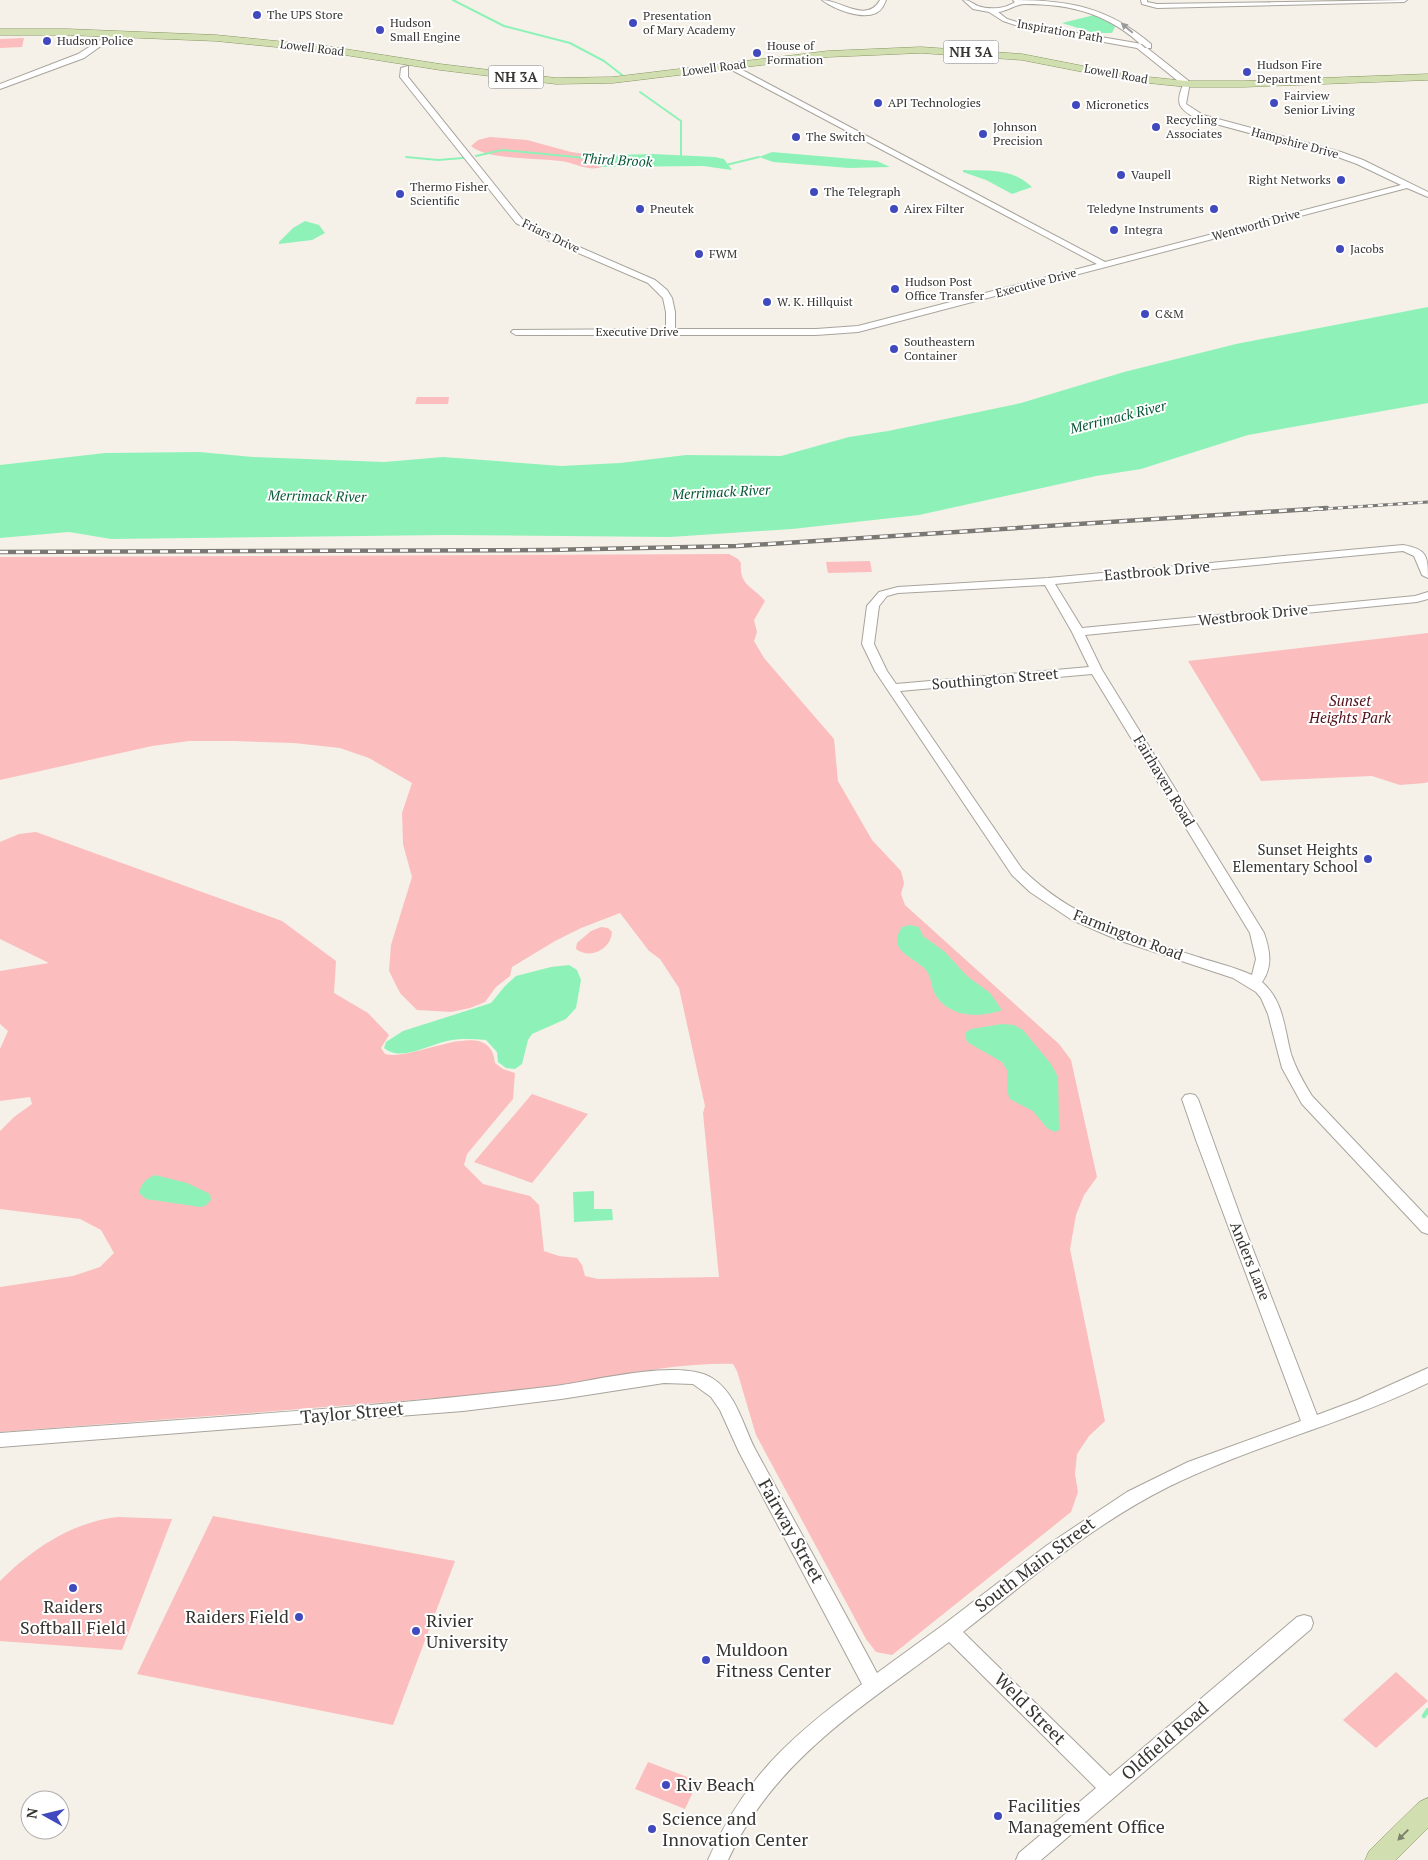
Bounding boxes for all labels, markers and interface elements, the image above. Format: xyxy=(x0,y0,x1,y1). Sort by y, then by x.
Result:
place label: The UPS Store xyxy=(267,7,343,22)
place label: Presentation of Mary Academy xyxy=(643,8,736,37)
marker: The UPS Store xyxy=(251,9,263,21)
place label: Hudson Small Engine xyxy=(390,15,460,44)
street label: Inspiration Path xyxy=(1016,16,1104,45)
marker: Presentation of Mary Academy xyxy=(627,17,639,29)
one-way arrow xyxy=(1121,22,1134,33)
marker: Hudson Small Engine xyxy=(374,24,386,36)
place label: Hudson Police xyxy=(57,33,133,48)
marker: Hudson Police xyxy=(41,35,53,47)
street label: Lowell Road xyxy=(279,36,345,59)
place label: House of Formation xyxy=(767,38,823,67)
road number: NH 3A xyxy=(944,41,998,64)
marker: House of Formation xyxy=(751,47,763,59)
street label: Lowell Road xyxy=(681,56,747,79)
place label: Hudson Fire Department xyxy=(1257,57,1322,86)
street label: Lowell Road xyxy=(1083,61,1150,87)
road number: NH 3A xyxy=(488,66,544,88)
marker: Hudson Fire Department xyxy=(1241,66,1253,78)
place label: Fairview Senior Living xyxy=(1284,88,1355,117)
place label: API Technologies xyxy=(888,95,981,110)
marker: API Technologies xyxy=(872,97,884,109)
place label: Micronetics xyxy=(1086,97,1149,112)
marker: Fairview Senior Living xyxy=(1268,97,1280,109)
marker: Micronetics xyxy=(1070,99,1082,111)
place label: Recycling Associates xyxy=(1166,112,1222,141)
place label: Johnson Precision xyxy=(993,119,1043,148)
marker: Recycling Associates xyxy=(1150,121,1162,133)
street label: Hampshire Drive xyxy=(1250,124,1341,161)
marker: Johnson Precision xyxy=(977,128,989,140)
place label: The Switch xyxy=(806,129,865,144)
marker: The Switch xyxy=(790,131,802,143)
water label: Third Brook xyxy=(581,148,653,171)
place label: Vaupell xyxy=(1131,167,1172,182)
marker: Vaupell xyxy=(1115,169,1127,181)
place label: Right Networks xyxy=(1249,172,1331,187)
marker: Right Networks xyxy=(1335,174,1347,186)
place label: Thermo Fisher Scientific xyxy=(410,179,488,208)
place label: The Telegraph xyxy=(824,184,901,199)
marker: The Telegraph xyxy=(808,186,820,198)
marker: Thermo Fisher Scientific xyxy=(394,188,406,200)
place label: Pneutek xyxy=(650,201,695,216)
place label: Airex Filter xyxy=(904,201,965,216)
place label: Teledyne Instruments xyxy=(1087,201,1204,216)
marker: Pneutek xyxy=(634,203,646,215)
marker: Airex Filter xyxy=(888,203,900,215)
marker: Teledyne Instruments xyxy=(1208,203,1220,215)
street label: Wentworth Drive xyxy=(1210,206,1302,244)
street label: Friars Drive xyxy=(520,215,582,256)
place label: Integra xyxy=(1124,222,1163,237)
marker: Integra xyxy=(1108,224,1120,236)
place label: Jacobs xyxy=(1350,241,1384,256)
marker: Jacobs xyxy=(1334,243,1346,255)
place label: FWM xyxy=(709,246,738,261)
marker: FWM xyxy=(693,248,705,260)
street label: Executive Drive xyxy=(994,265,1078,301)
place label: Hudson Post Office Transfer xyxy=(905,274,984,303)
marker: Hudson Post Office Transfer xyxy=(889,283,901,295)
place label: W. K. Hillquist xyxy=(777,294,854,309)
marker: W. K. Hillquist xyxy=(761,296,773,308)
place label: C&M xyxy=(1155,306,1184,321)
marker: C&M xyxy=(1139,308,1151,320)
street label: Executive Drive xyxy=(595,324,679,339)
place label: Southeastern Container xyxy=(904,334,975,363)
marker: Southeastern Container xyxy=(888,343,900,355)
water label: Merrimack River xyxy=(1067,395,1168,438)
water label: Merrimack River xyxy=(670,479,771,504)
water label: Merrimack River xyxy=(267,485,367,506)
street label: Eastbrook Drive xyxy=(1103,555,1211,585)
street label: Westbrook Drive xyxy=(1197,598,1309,630)
street label: Southington Street xyxy=(931,662,1060,694)
park label: Sunset Heights Park xyxy=(1308,690,1392,727)
street label: Fairhaven Road xyxy=(1130,731,1200,830)
place label: Sunset Heights Elementary School xyxy=(1232,839,1358,876)
marker: Sunset Heights Elementary School xyxy=(1362,853,1374,865)
street label: Farmington Road xyxy=(1071,904,1186,964)
street label: Anders Lane xyxy=(1226,1218,1276,1303)
street label: Taylor Street xyxy=(299,1396,405,1428)
street label: Fairway Street xyxy=(753,1474,830,1587)
street label: South Main Street xyxy=(969,1511,1100,1617)
marker: Raiders Softball Field xyxy=(67,1582,79,1594)
place label: Raiders Softball Field xyxy=(20,1594,126,1639)
place label: Raiders Field xyxy=(185,1604,289,1628)
place label: Rivier University xyxy=(426,1608,509,1653)
marker: Raiders Field xyxy=(293,1611,305,1623)
marker: Rivier University xyxy=(410,1625,422,1637)
place label: Muldoon Fitness Center xyxy=(716,1637,831,1682)
marker: Muldoon Fitness Center xyxy=(700,1654,712,1666)
street label: Weld Street xyxy=(990,1667,1072,1750)
street label: Oldfield Road xyxy=(1116,1696,1213,1785)
place label: Riv Beach xyxy=(676,1772,755,1796)
marker: Riv Beach xyxy=(660,1779,672,1791)
north arrow xyxy=(20,1790,70,1840)
place label: Facilities Management Office xyxy=(1008,1793,1165,1838)
text: N xyxy=(21,1806,42,1820)
place label: Science and Innovation Center xyxy=(662,1806,808,1851)
marker: Facilities Management Office xyxy=(992,1810,1004,1822)
marker: Science and Innovation Center xyxy=(646,1823,658,1835)
one-way arrow xyxy=(1397,1829,1409,1841)

